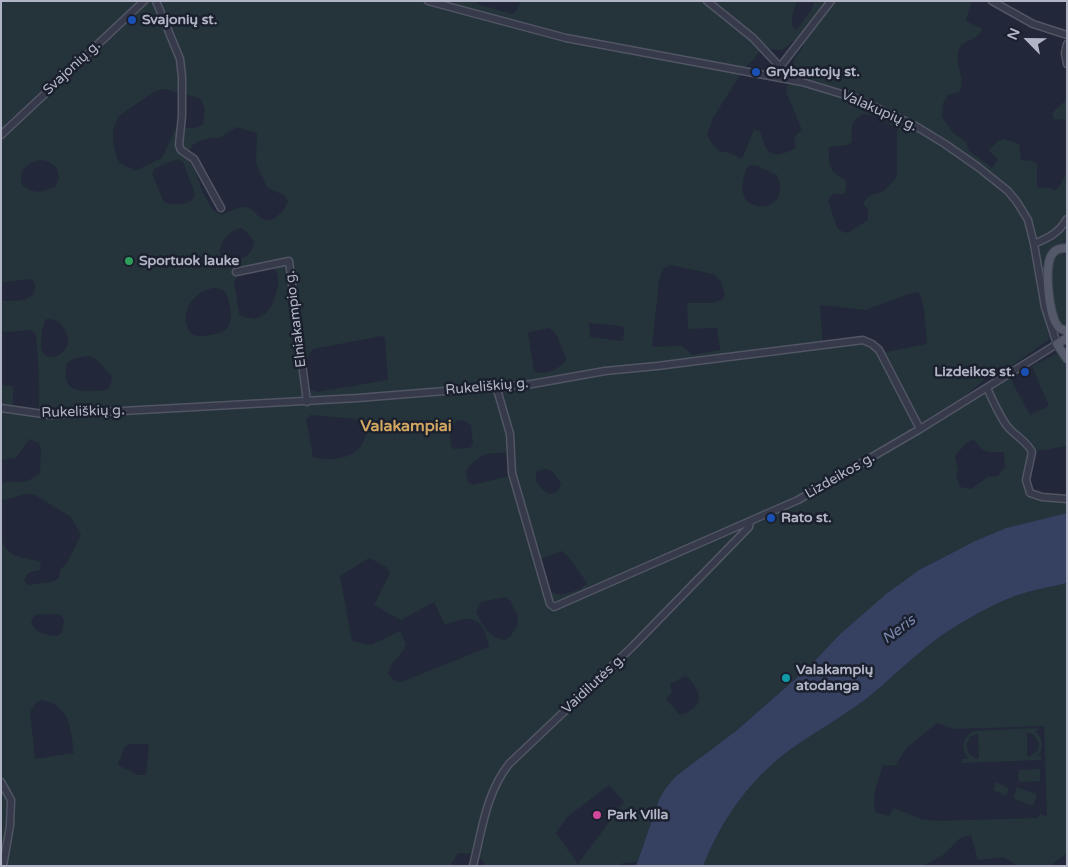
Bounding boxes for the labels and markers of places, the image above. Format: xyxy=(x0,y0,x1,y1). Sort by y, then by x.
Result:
place label: Svajonių st. xyxy=(142,12,217,28)
marker: Svajonių st. xyxy=(126,14,138,26)
place label: Grybautojų st. xyxy=(766,64,860,80)
marker: Grybautojų st. xyxy=(750,66,762,78)
place label: Sportuok lauke xyxy=(139,253,239,269)
marker: Sportuok lauke xyxy=(123,255,135,267)
place label: Lizdeikos st. xyxy=(934,364,1015,380)
marker: Lizdeikos st. xyxy=(1019,366,1031,378)
place label: Rato st. xyxy=(781,510,832,526)
marker: Rato st. xyxy=(765,512,777,524)
place label: Valakampių atodanga xyxy=(796,662,873,694)
marker: Valakampių atodanga xyxy=(780,672,792,684)
place label: Park Villa xyxy=(607,807,668,823)
marker: Park Villa xyxy=(591,809,603,821)

